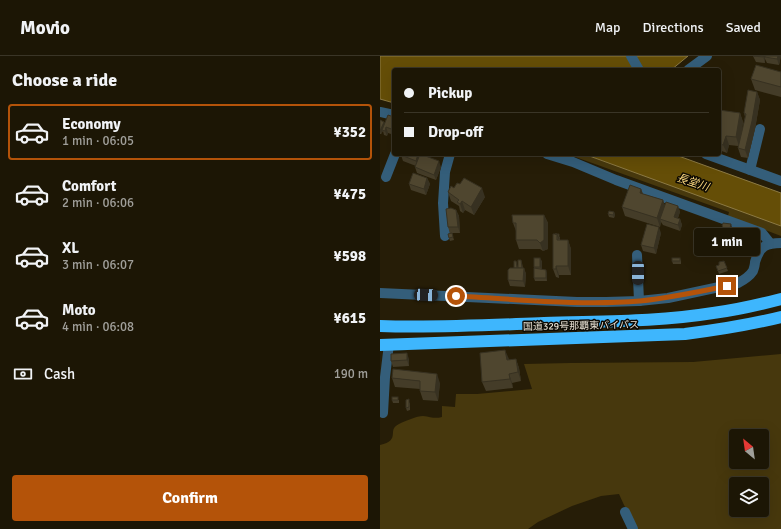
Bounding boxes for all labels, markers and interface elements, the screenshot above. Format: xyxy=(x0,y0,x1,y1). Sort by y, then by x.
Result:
text: Movio xyxy=(20,16,70,40)
text: Map xyxy=(595,19,621,36)
text: Directions xyxy=(643,19,704,36)
text: Saved xyxy=(726,19,761,36)
text: Choose a ride xyxy=(12,69,117,91)
text: Pickup xyxy=(428,84,472,102)
icon: car xyxy=(14,114,50,150)
text: Economy xyxy=(62,115,121,133)
text: ¥352 xyxy=(334,123,366,141)
text: Drop-off xyxy=(428,123,483,141)
text: 1 min · 06:05 xyxy=(62,133,134,149)
water label: 長堂川 xyxy=(675,171,711,194)
icon: car xyxy=(14,176,50,212)
text: Comfort xyxy=(62,177,116,195)
text: ¥475 xyxy=(334,185,366,203)
text: 2 min · 06:06 xyxy=(62,195,134,211)
callout: 1 min xyxy=(694,228,760,256)
text: 1 min xyxy=(711,234,743,250)
icon: car xyxy=(14,238,50,274)
text: XL xyxy=(62,239,79,257)
text: ¥598 xyxy=(334,247,366,265)
text: 3 min · 06:07 xyxy=(62,257,134,273)
car xyxy=(632,261,644,285)
route end xyxy=(718,277,736,295)
route start xyxy=(447,287,465,305)
car xyxy=(414,288,438,302)
icon: car xyxy=(14,300,50,336)
text: Moto xyxy=(62,301,96,319)
text: ¥615 xyxy=(334,309,366,327)
text: 4 min · 06:08 xyxy=(62,319,134,335)
street label: 国道329号那覇東バイパス xyxy=(523,319,639,333)
icon: cash xyxy=(12,363,34,385)
text: Cash xyxy=(44,365,75,383)
text: 190 m xyxy=(334,366,368,382)
north arrow xyxy=(729,429,769,469)
map controls xyxy=(729,429,769,517)
button: Confirm xyxy=(12,475,368,521)
button: layers xyxy=(729,477,769,517)

